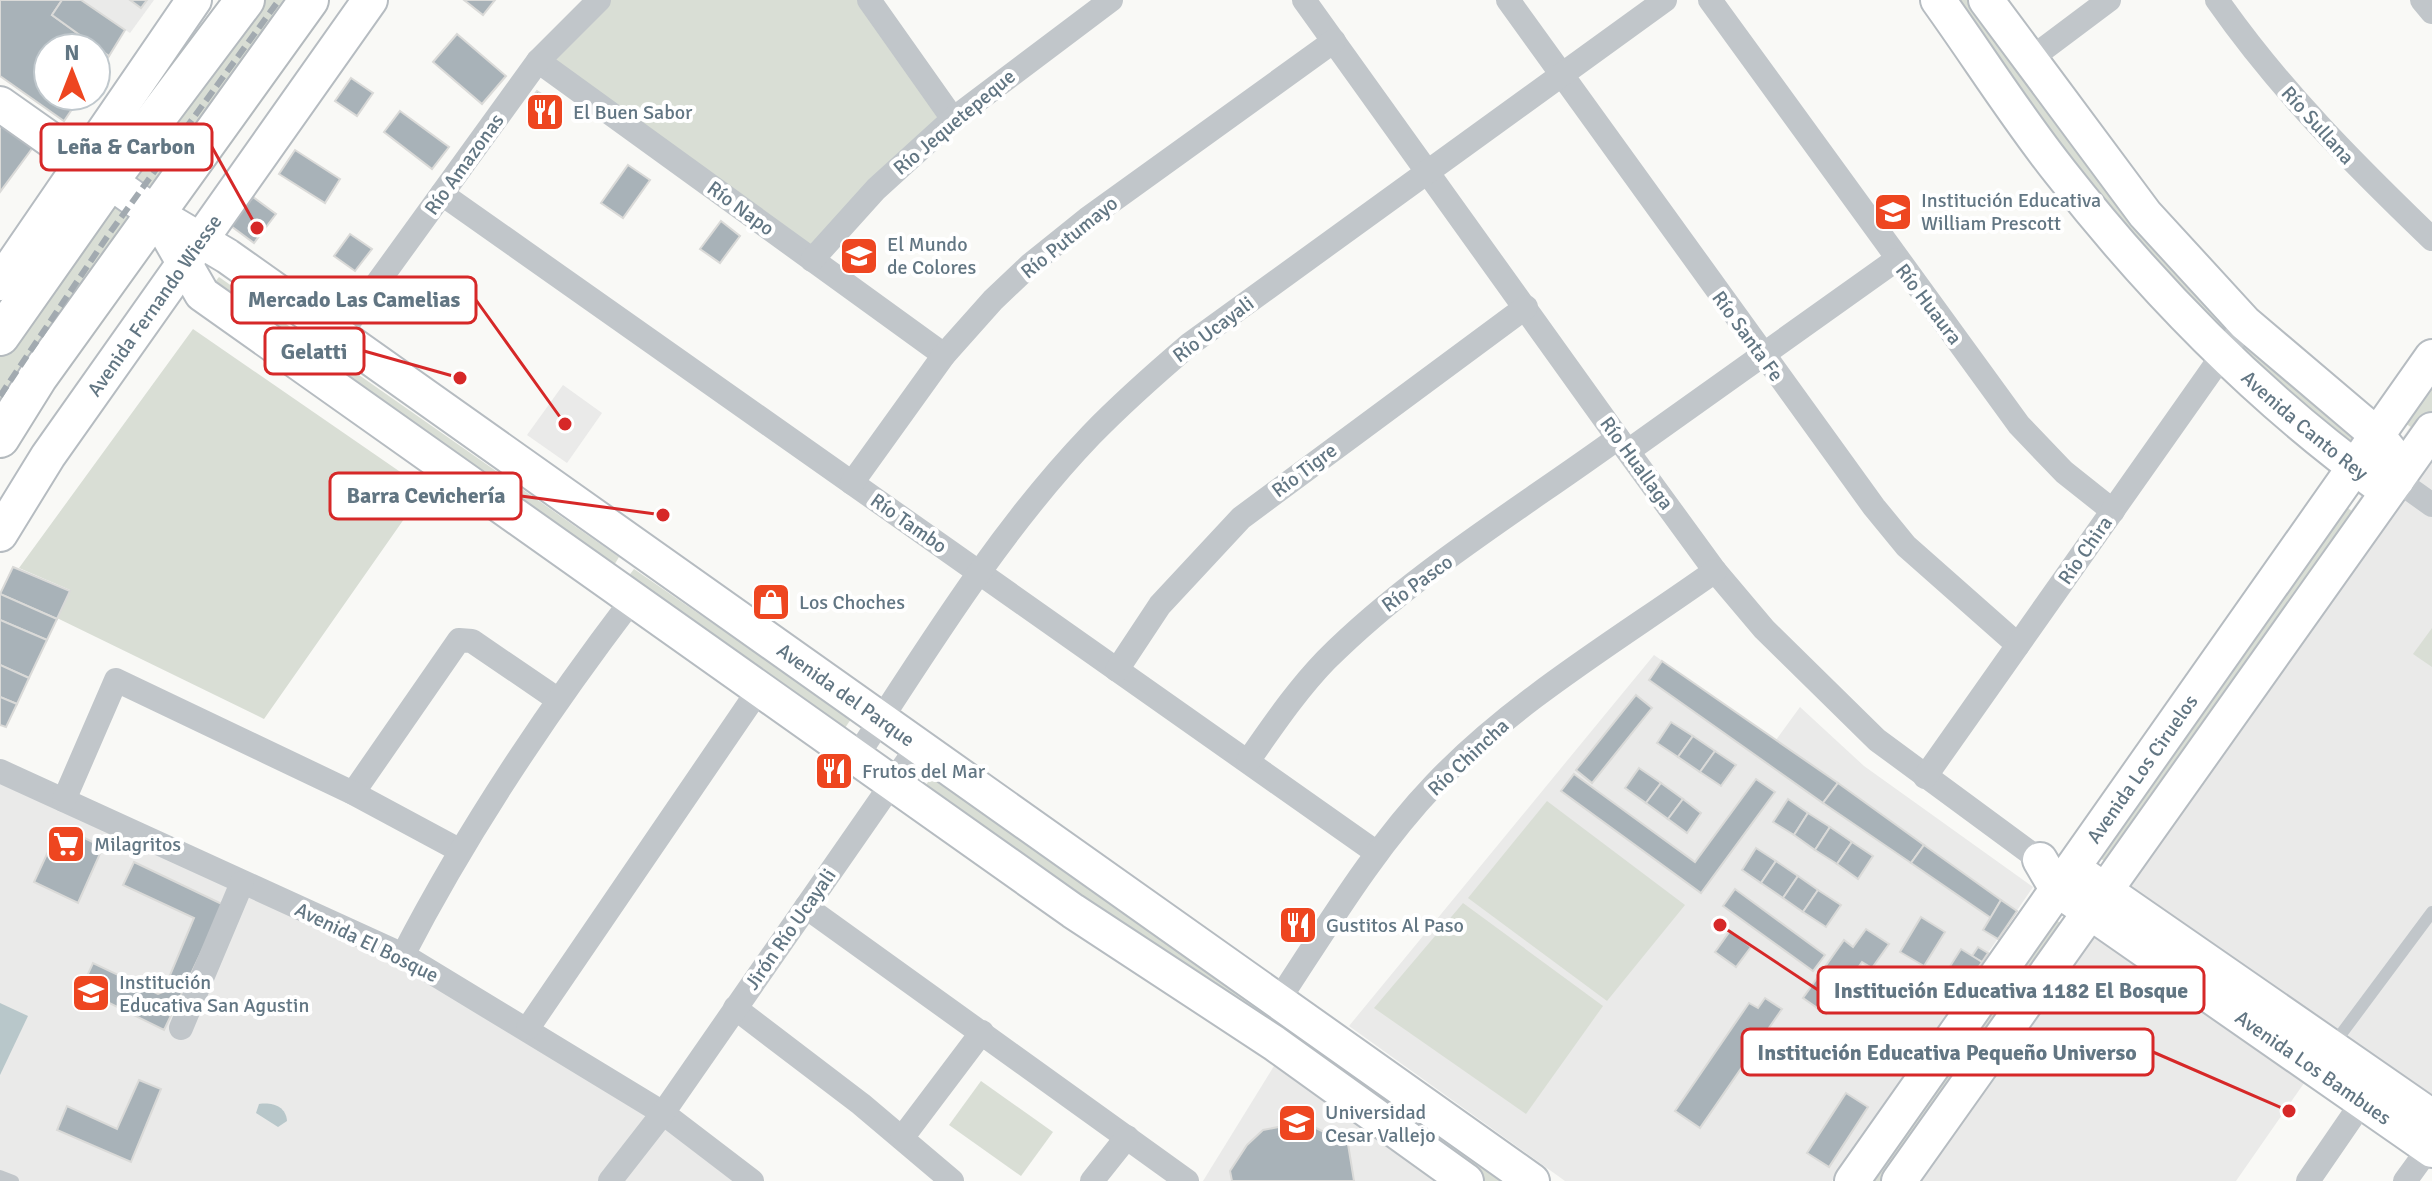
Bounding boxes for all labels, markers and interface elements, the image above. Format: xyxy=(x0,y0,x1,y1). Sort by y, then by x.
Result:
north arrow xyxy=(32,32,112,112)
text: N xyxy=(64,39,80,66)
street label: Río Jequetepeque xyxy=(888,64,1020,181)
street label: Río Sullana xyxy=(2276,81,2359,170)
restaurant icon: El Buen Sabor xyxy=(524,91,566,133)
place label: El Buen Sabor xyxy=(573,100,693,125)
street label: Río Amazonas xyxy=(419,108,510,220)
callout: Leña & Carbon xyxy=(41,124,212,170)
text: Leña & Carbon xyxy=(57,133,195,160)
street label: Río Napo xyxy=(702,176,779,241)
place label: Institución Educativa William Prescott xyxy=(1921,188,2101,236)
street label: Río Putumayo xyxy=(1016,191,1123,284)
school or university icon: Institución Educativa William Prescott xyxy=(1872,191,1914,233)
street label: Avenida Fernando Wiesse xyxy=(82,210,228,401)
place label: El Mundo de Colores xyxy=(887,232,976,280)
school or university icon: El Mundo de Colores xyxy=(838,235,880,277)
street label: Río Huaura xyxy=(1890,259,1967,350)
callout: Mercado Las Camelias xyxy=(232,277,476,323)
text: Mercado Las Camelias xyxy=(248,286,460,313)
street label: Río Santa Fe xyxy=(1706,286,1789,386)
street label: Río Ucayali xyxy=(1168,291,1259,368)
callout: Gelatti xyxy=(265,328,364,374)
text: Gelatti xyxy=(281,338,347,365)
street label: Avenida Canto Rey xyxy=(2236,365,2373,486)
street label: Río Huallaga xyxy=(1594,412,1679,515)
street label: Río Tigre xyxy=(1267,438,1342,503)
callout: Barra Cevichería xyxy=(330,473,521,519)
text: Barra Cevichería xyxy=(346,482,506,509)
street label: Río Tambo xyxy=(866,488,952,559)
street label: Río Chira xyxy=(2053,511,2118,589)
street label: Río Pasco xyxy=(1377,549,1458,618)
shop icon: Los Choches xyxy=(750,581,792,623)
place label: Los Choches xyxy=(799,590,905,615)
street label: Avenida del Parque xyxy=(772,638,919,752)
street label: Avenida Los Ciruelos xyxy=(2082,690,2204,848)
street label: Río Chincha xyxy=(1423,713,1514,801)
restaurant icon: Frutos del Mar xyxy=(813,750,855,792)
place label: Frutos del Mar xyxy=(862,759,986,784)
supermarket icon: Milagritos xyxy=(45,823,87,865)
place label: Milagritos xyxy=(94,832,181,857)
street label: Jirón Río Ucayali xyxy=(739,864,842,995)
street label: Avenida El Bosque xyxy=(291,897,443,988)
restaurant icon: Gustitos Al Paso xyxy=(1277,904,1319,946)
place label: Gustitos Al Paso xyxy=(1326,913,1464,938)
callout: Institución Educativa 1182 El Bosque xyxy=(1818,967,2204,1013)
place label: Institución Educativa San Agustin xyxy=(119,970,309,1018)
school or university icon: Institución Educativa San Agustin xyxy=(70,972,112,1014)
text: Institución Educativa 1182 El Bosque xyxy=(1834,977,2188,1004)
street label: Avenida Los Bambues xyxy=(2230,1005,2396,1131)
callout: Institución Educativa Pequeño Universo xyxy=(1742,1029,2153,1075)
text: Institución Educativa Pequeño Universo xyxy=(1757,1039,2137,1066)
place label: Universidad Cesar Vallejo xyxy=(1325,1100,1436,1148)
school or university icon: Universidad Cesar Vallejo xyxy=(1276,1102,1318,1144)

